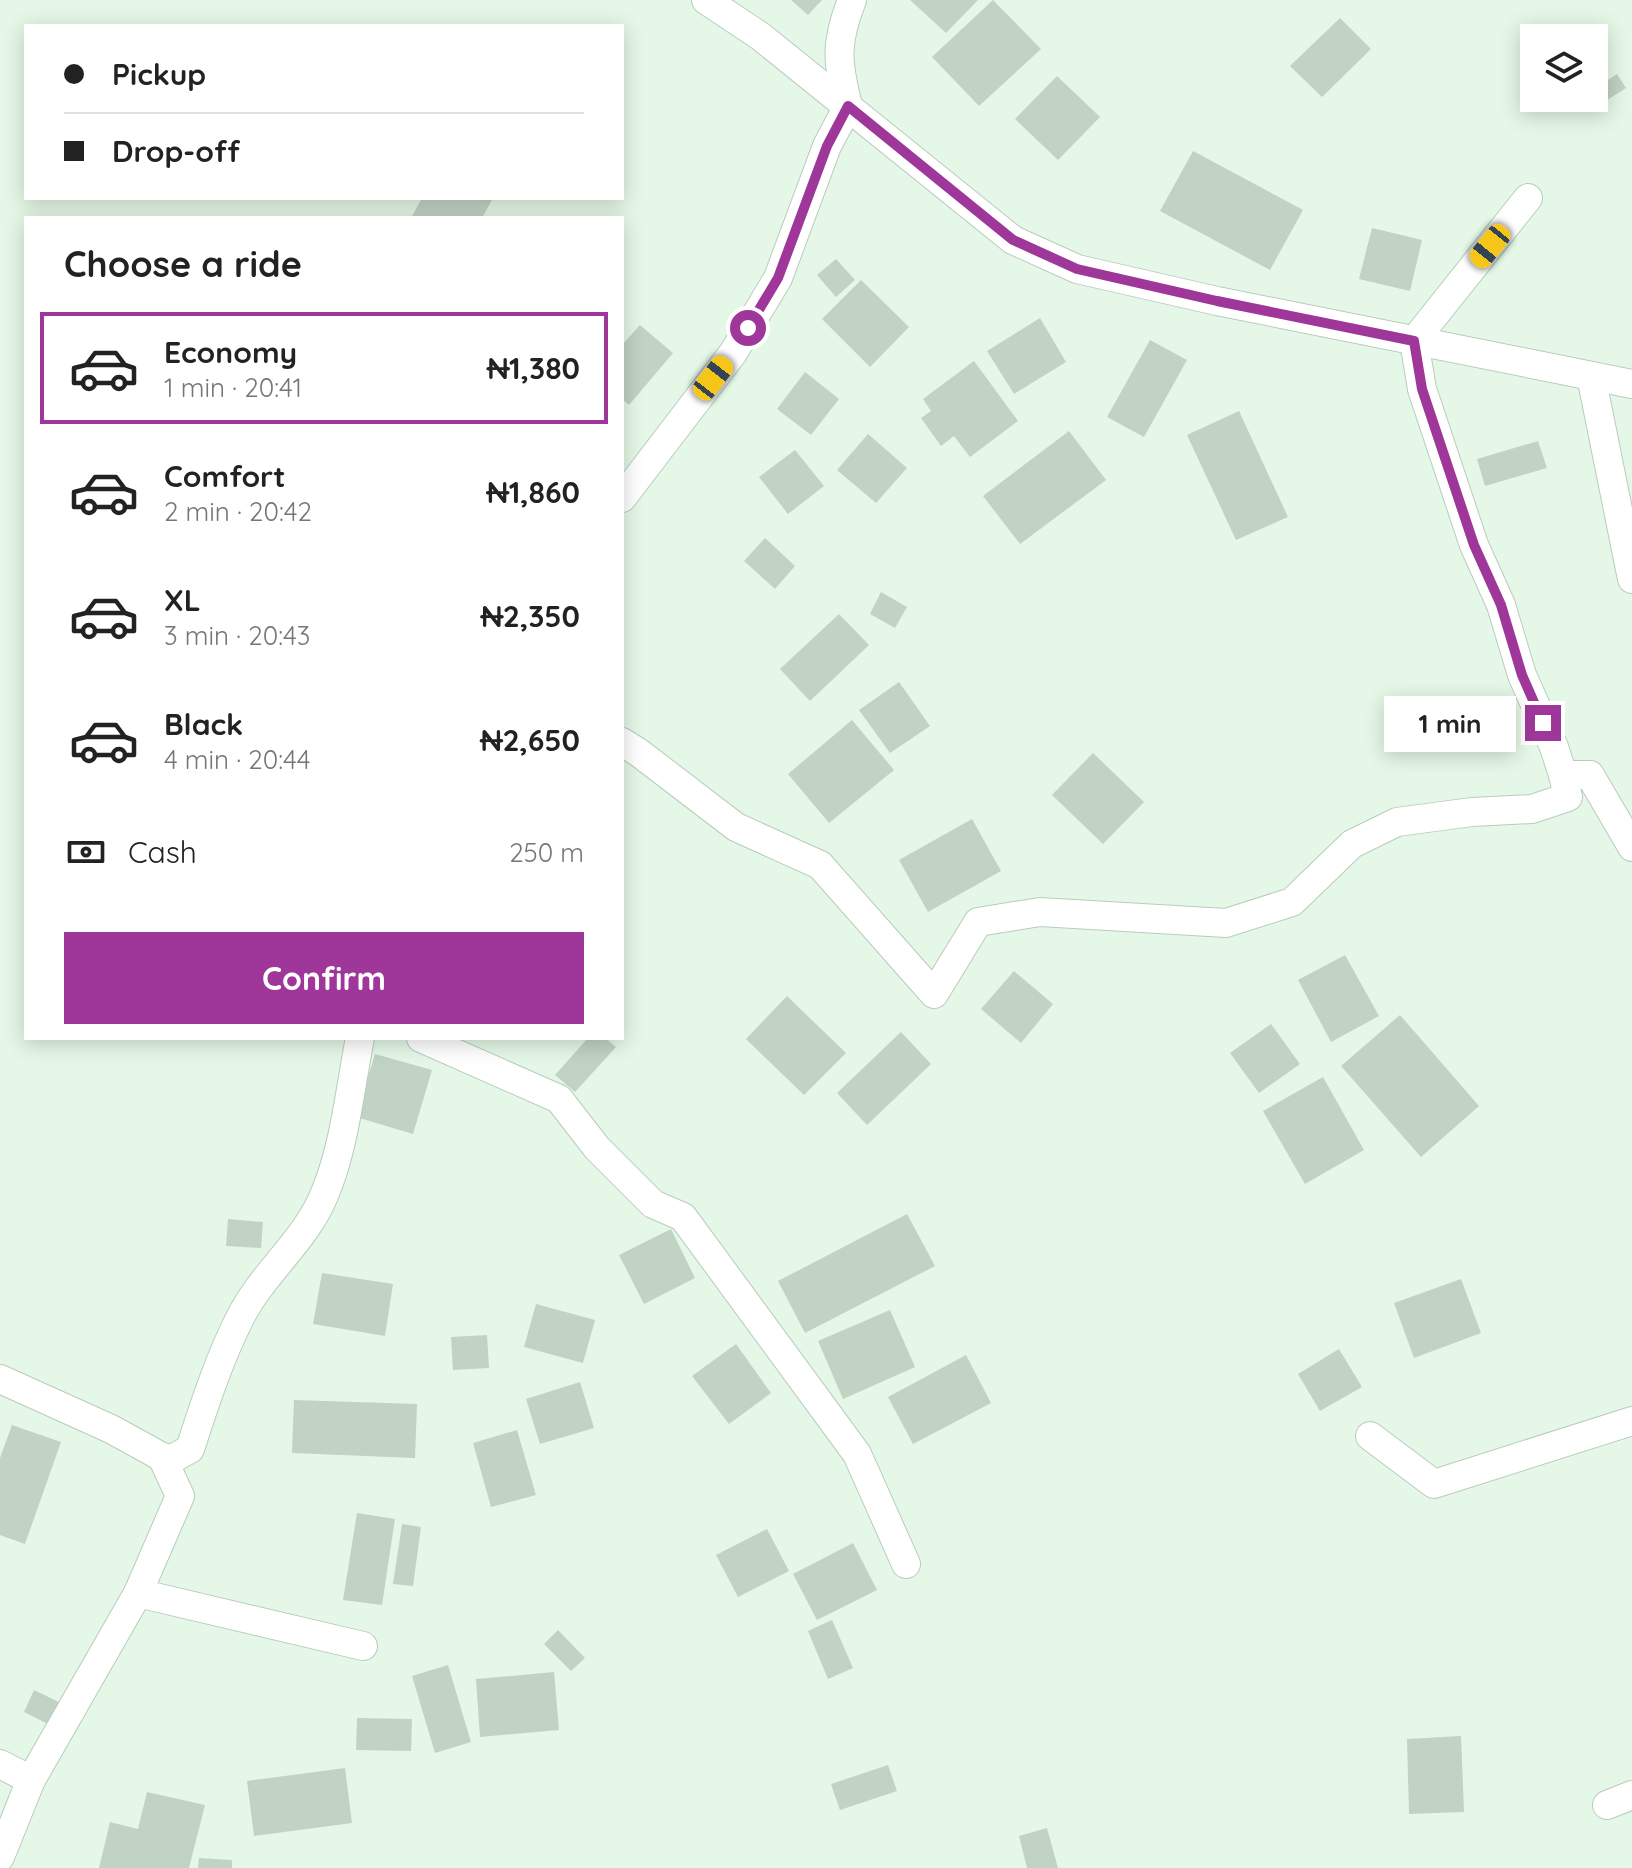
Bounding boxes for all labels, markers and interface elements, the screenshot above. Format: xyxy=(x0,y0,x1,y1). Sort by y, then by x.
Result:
map controls xyxy=(1520,24,1608,112)
button: layers xyxy=(1520,24,1608,112)
text: Pickup xyxy=(112,55,206,93)
text: Drop-off xyxy=(112,132,240,170)
car xyxy=(1466,220,1514,272)
text: Choose a ride xyxy=(64,241,302,286)
route start xyxy=(730,310,766,346)
icon: car xyxy=(68,332,140,404)
text: Economy xyxy=(164,333,297,371)
text: ₦1,380 xyxy=(487,349,580,387)
car xyxy=(689,352,737,404)
text: 1 min · 20:41 xyxy=(164,371,302,404)
icon: car xyxy=(68,456,140,528)
text: Comfort xyxy=(164,457,285,495)
text: ₦1,860 xyxy=(487,473,580,511)
text: 2 min · 20:42 xyxy=(164,495,312,528)
icon: car xyxy=(68,580,140,652)
text: XL xyxy=(164,581,201,619)
text: ₦2,350 xyxy=(481,597,580,635)
text: 3 min · 20:43 xyxy=(164,619,310,652)
callout: 1 min xyxy=(1383,695,1515,751)
icon: car xyxy=(68,704,140,776)
text: Black xyxy=(164,705,243,743)
route end xyxy=(1525,705,1561,741)
text: 1 min xyxy=(1419,707,1482,740)
text: ₦2,650 xyxy=(480,721,580,759)
text: 4 min · 20:44 xyxy=(164,743,311,776)
icon: cash xyxy=(64,830,108,874)
text: Cash xyxy=(128,833,197,871)
text: 250 m xyxy=(509,836,584,869)
button: Confirm xyxy=(64,932,584,1024)

